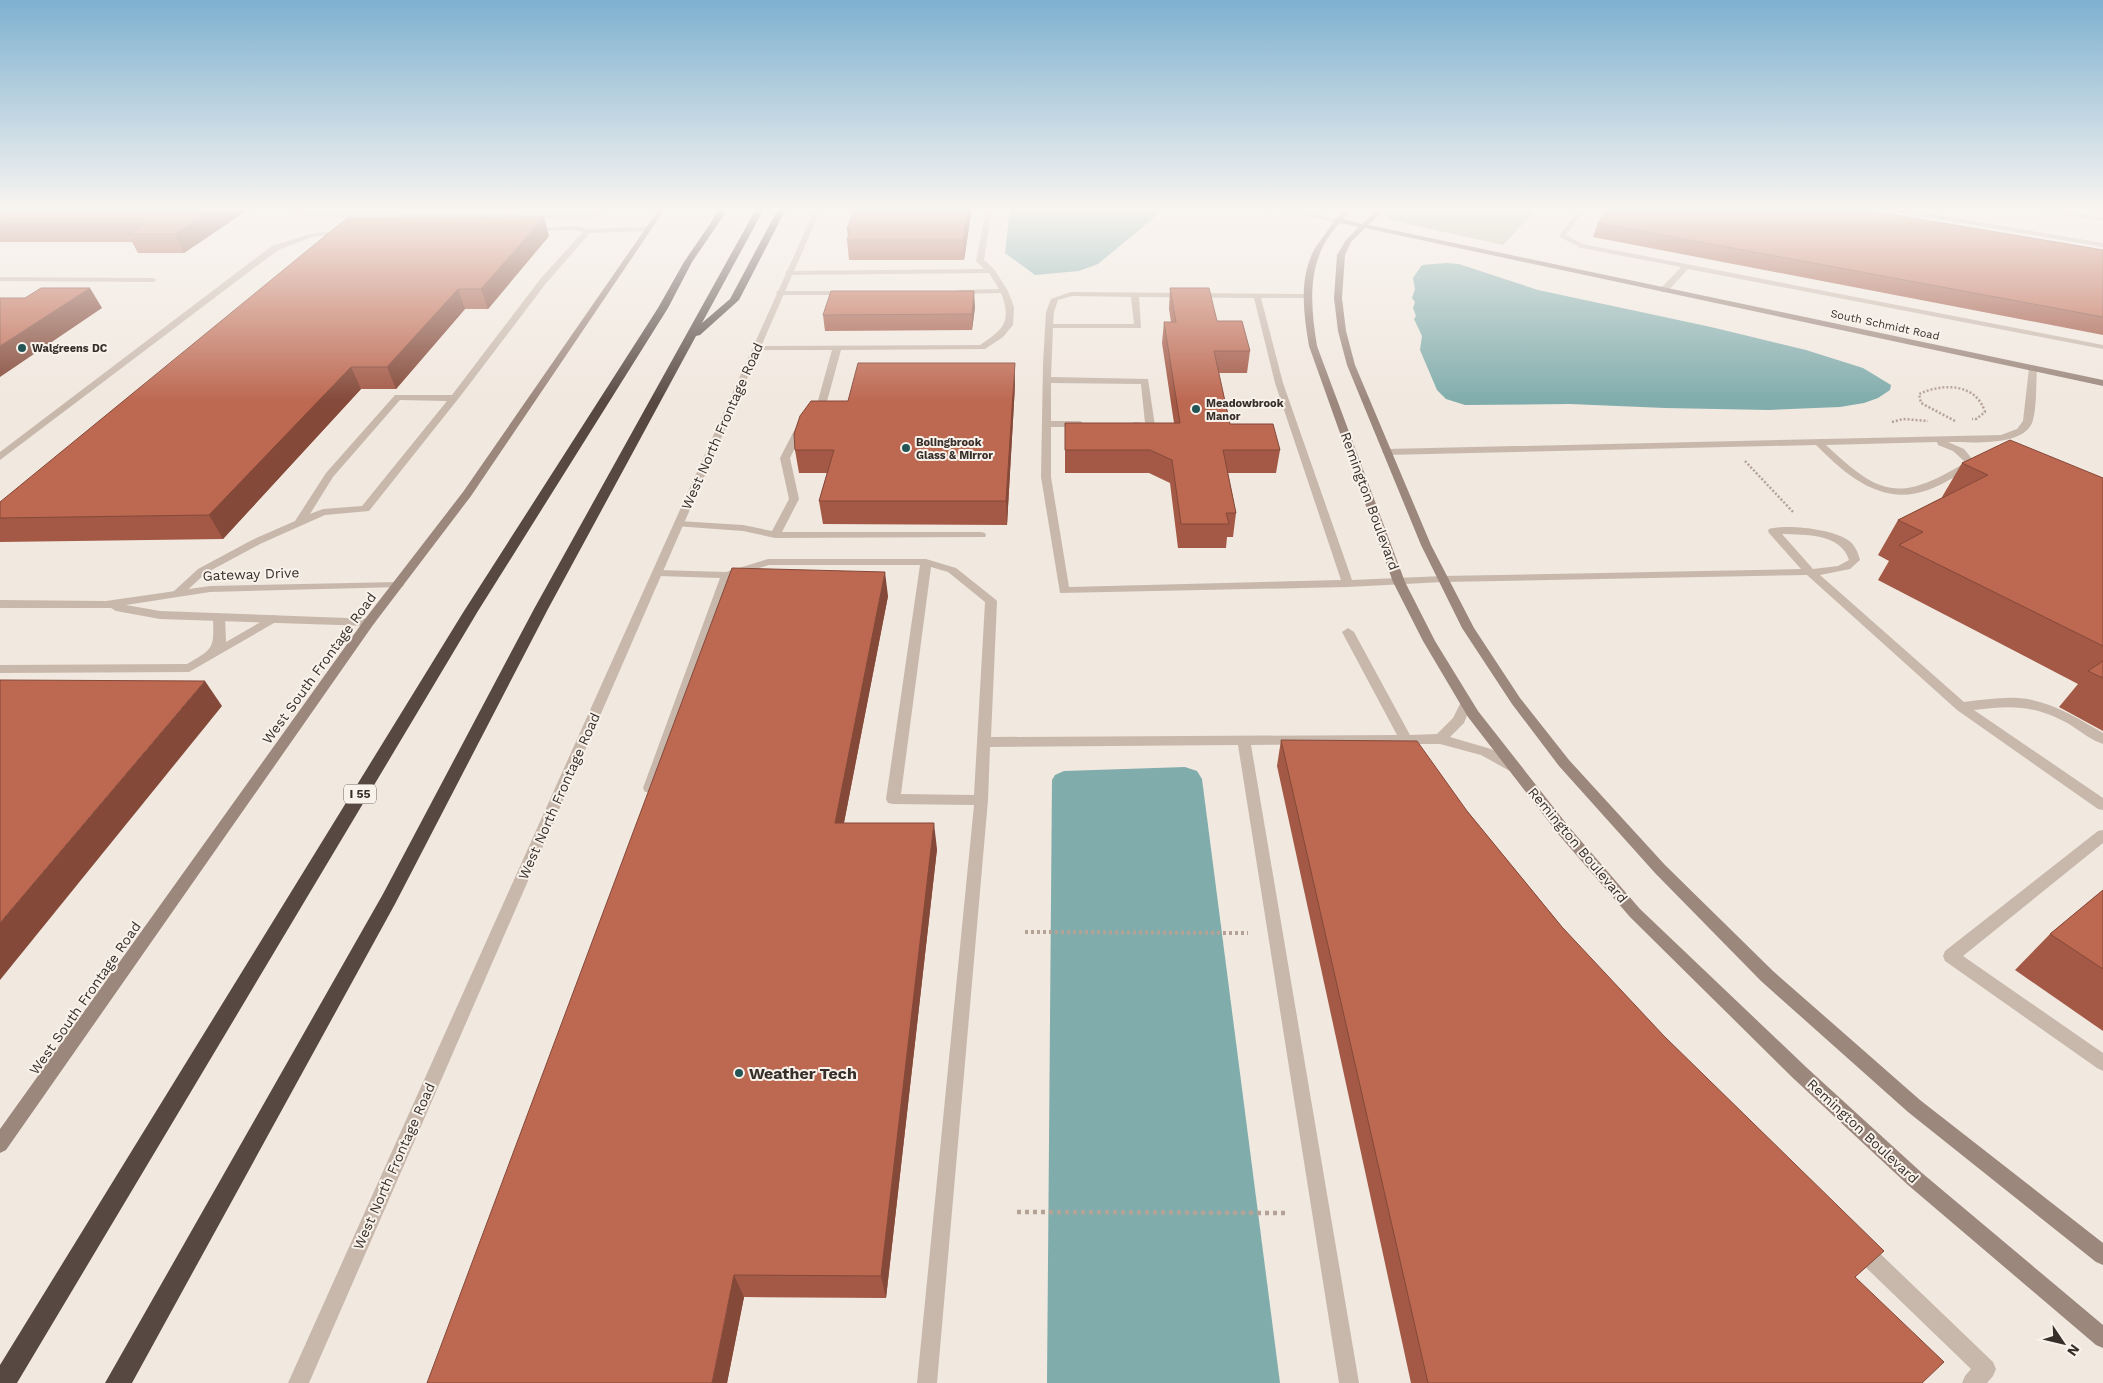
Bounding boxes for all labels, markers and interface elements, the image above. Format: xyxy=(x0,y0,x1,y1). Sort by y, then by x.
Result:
street label: South Schmidt Road xyxy=(1829,307,1941,343)
street label: West North Frontage Road xyxy=(678,340,766,512)
marker: Walgreens DC xyxy=(16,342,28,354)
place label: Walgreens DC xyxy=(32,342,108,355)
place label: Meadowbrook Manor xyxy=(1206,397,1284,423)
marker: Meadowbrook Manor xyxy=(1190,403,1202,415)
street label: Remington Boulevard xyxy=(1338,430,1402,572)
place label: Bolingbrook Glass & Mirror xyxy=(916,436,993,462)
marker: Bolingbrook Glass & Mirror xyxy=(900,442,912,454)
street label: Gateway Drive xyxy=(202,564,300,584)
street label: West South Frontage Road xyxy=(259,589,379,747)
street label: West North Frontage Road xyxy=(515,710,603,882)
road number: I 55 xyxy=(344,784,376,804)
street label: Remington Boulevard xyxy=(1525,784,1631,906)
street label: West South Frontage Road xyxy=(26,918,144,1078)
place label: Weather Tech xyxy=(749,1064,857,1083)
marker: Weather Tech xyxy=(733,1067,745,1079)
street label: Remington Boulevard xyxy=(1804,1075,1922,1187)
street label: West North Frontage Road xyxy=(350,1080,438,1252)
north arrow xyxy=(2038,1318,2088,1368)
text: N xyxy=(2064,1342,2083,1359)

